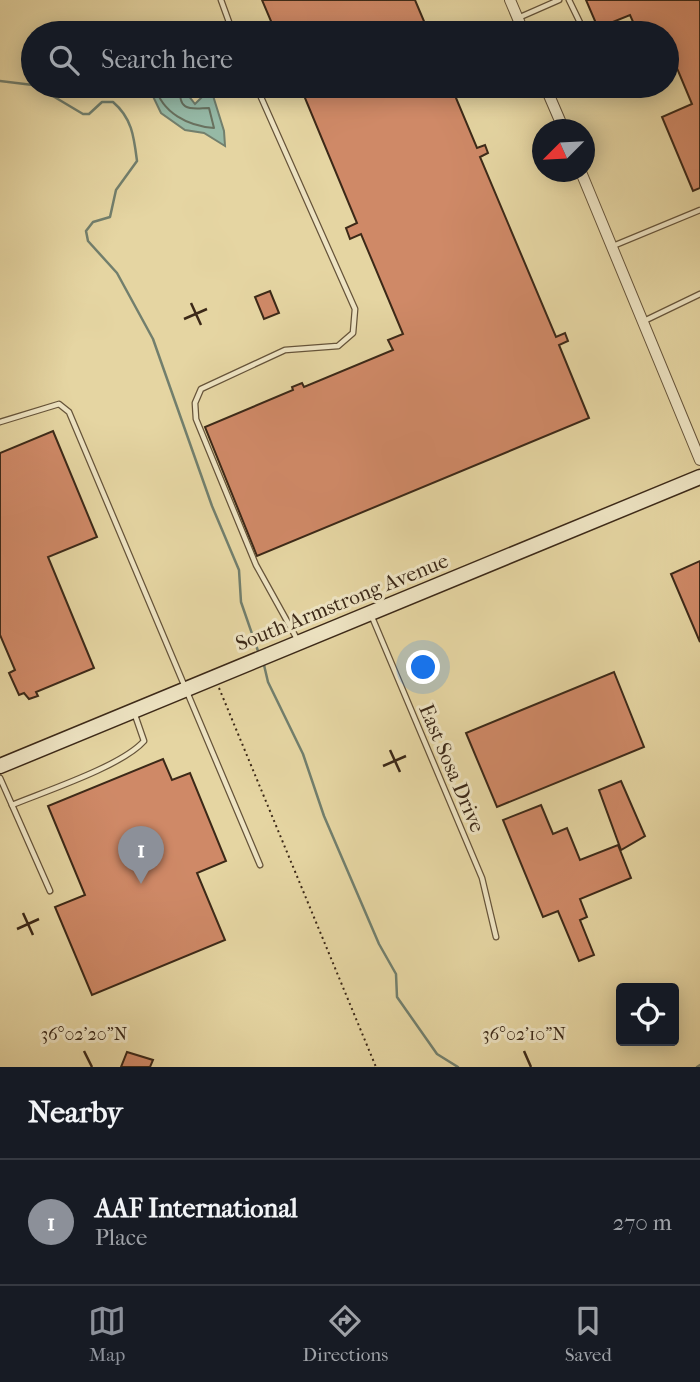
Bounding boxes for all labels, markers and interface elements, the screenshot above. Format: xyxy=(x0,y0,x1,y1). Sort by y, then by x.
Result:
search box xyxy=(21,21,679,98)
icon: search xyxy=(45,41,83,79)
text: Search here xyxy=(101,44,233,75)
north arrow xyxy=(532,119,595,182)
street label: South Armstrong Avenue xyxy=(232,548,452,656)
your location xyxy=(406,650,440,684)
street label: East Sosa Drive xyxy=(414,700,490,836)
pin: 1 xyxy=(118,826,164,884)
map controls xyxy=(616,983,679,1046)
button: locate xyxy=(616,983,679,1046)
text: 36°02'20"N xyxy=(41,1024,128,1045)
text: 36°02'10"N xyxy=(482,1024,566,1045)
text: Nearby xyxy=(28,1095,123,1130)
text: AAF International xyxy=(95,1193,298,1224)
text: 1 xyxy=(47,1209,55,1236)
text: 270 m xyxy=(612,1209,672,1236)
text: Place xyxy=(95,1224,147,1251)
tab: Map xyxy=(88,1302,126,1366)
tab: Directions xyxy=(303,1302,388,1366)
tab: Saved xyxy=(565,1302,612,1366)

